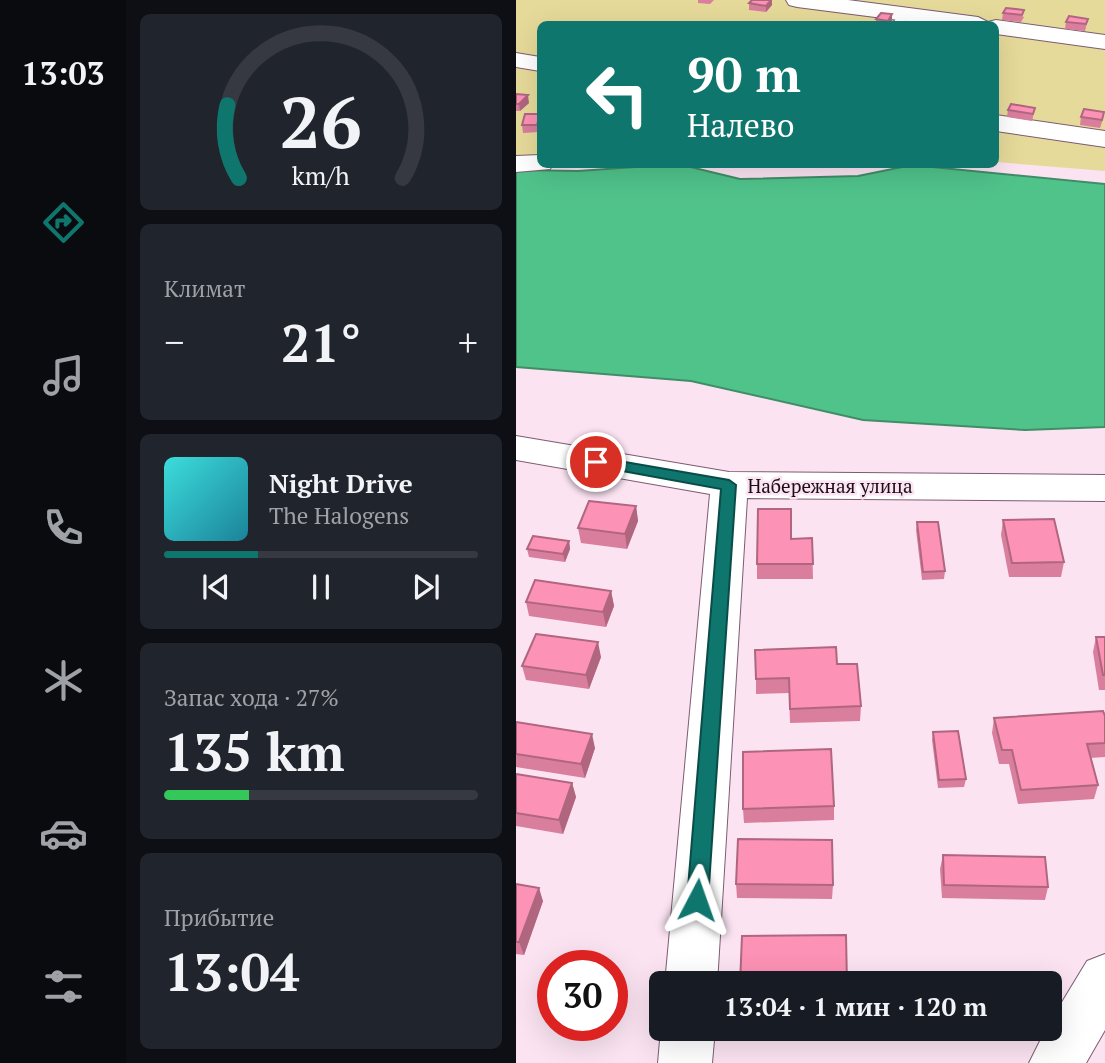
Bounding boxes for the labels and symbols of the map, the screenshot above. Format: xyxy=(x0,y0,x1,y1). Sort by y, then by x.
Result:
pin xyxy=(566,432,626,492)
street label: Набережная улица xyxy=(747,473,913,498)
position arrow xyxy=(660,863,734,937)
speed limit sign: 30 xyxy=(537,950,628,1041)

